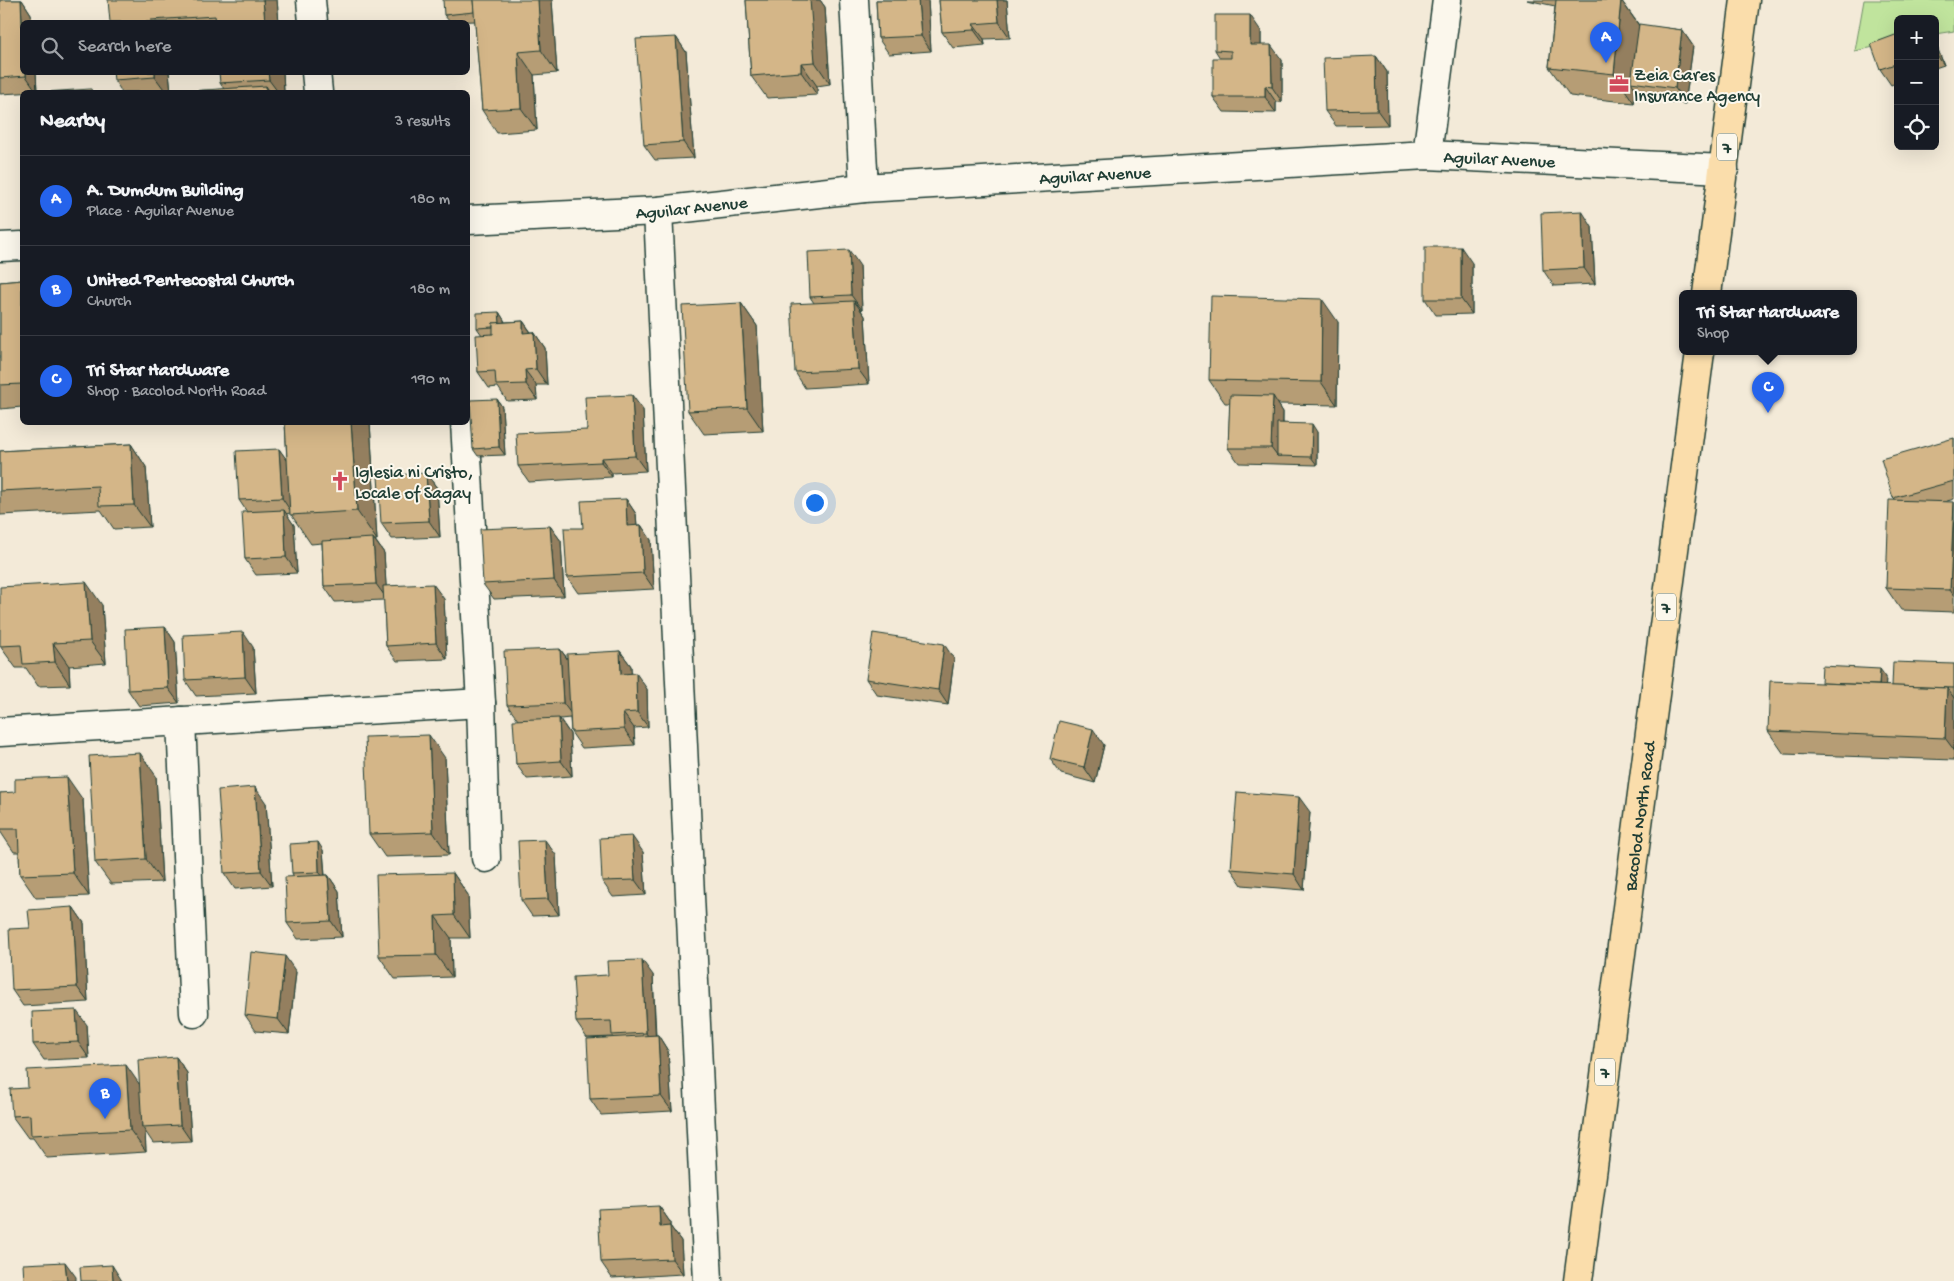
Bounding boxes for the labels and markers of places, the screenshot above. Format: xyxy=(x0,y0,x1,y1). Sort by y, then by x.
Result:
pin: A xyxy=(1590,22,1622,63)
place label: Zeia Cares Insurance Agency xyxy=(1634,66,1760,108)
office icon: Zeia Cares Insurance Agency xyxy=(1608,73,1630,95)
pin: C xyxy=(1752,372,1784,413)
place label: Iglesia ni Cristo, Locale of Sagay xyxy=(355,463,473,505)
church icon: Iglesia ni Cristo, Locale of Sagay xyxy=(329,470,351,492)
pin: B xyxy=(89,1078,121,1119)

